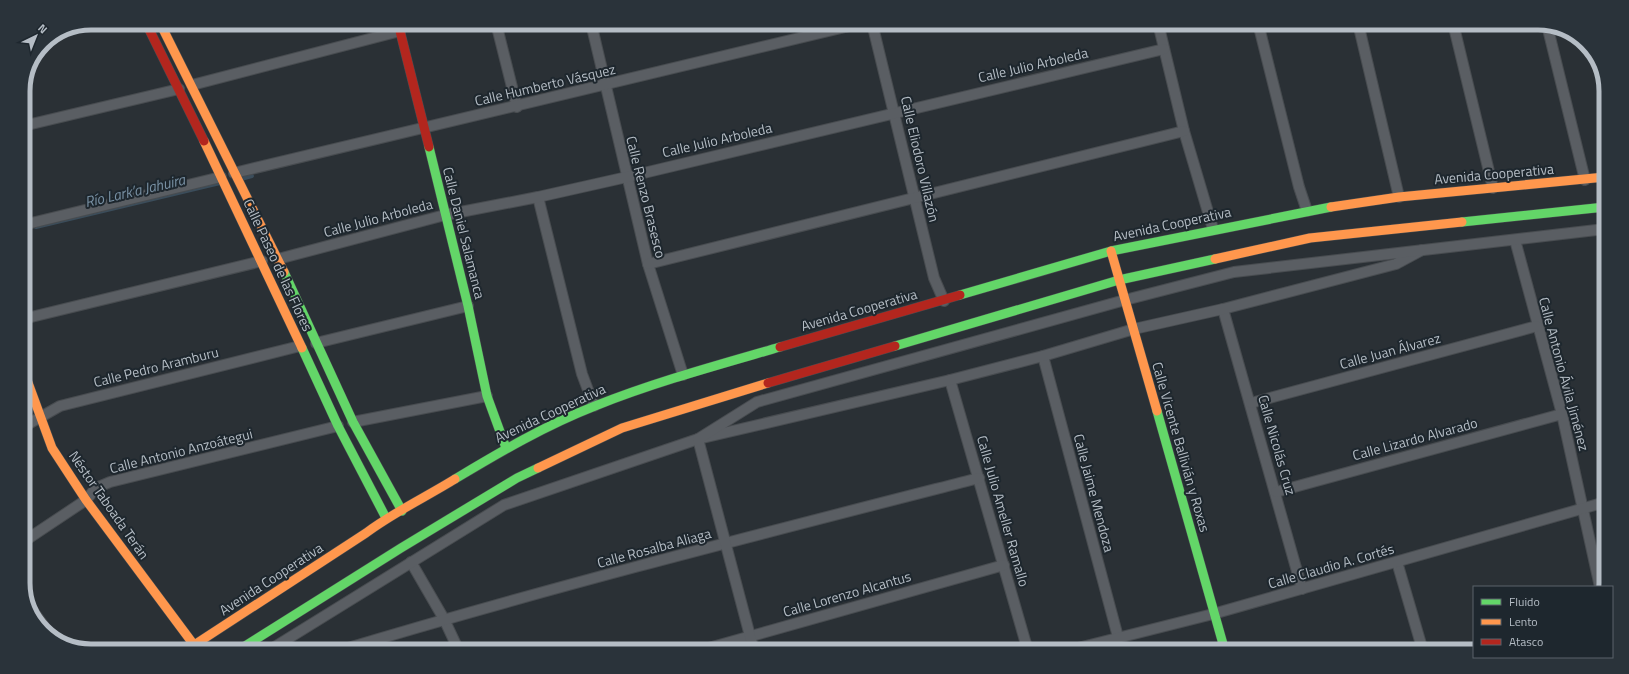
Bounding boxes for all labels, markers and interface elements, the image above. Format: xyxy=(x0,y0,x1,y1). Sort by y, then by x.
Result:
north arrow xyxy=(16,16,56,56)
text: N xyxy=(35,20,51,37)
street label: Calle Julio Arboleda xyxy=(976,42,1090,87)
street label: Calle Humberto Vásquez xyxy=(472,58,617,111)
street label: Calle Eliodoro Villazón xyxy=(896,94,945,224)
street label: Calle Julio Arboleda xyxy=(660,117,774,162)
street label: Calle Renzo Brasesco xyxy=(621,134,672,260)
street label: Avenida Cooperativa xyxy=(1433,158,1555,189)
street label: Calle Daniel Salamanca xyxy=(438,165,491,301)
water label: Río Lark’a Jahuira xyxy=(83,167,189,213)
street label: Calle Julio Arboleda xyxy=(321,193,435,242)
street label: Calle Paseo de las Flores xyxy=(238,195,318,335)
street label: Avenida Cooperativa xyxy=(1111,201,1233,246)
street label: Avenida Cooperativa xyxy=(798,283,919,336)
street label: Calle Antonio Ávila Jiménez xyxy=(1534,295,1595,453)
street label: Calle Juan Álvarez xyxy=(1337,327,1443,374)
street label: Calle Pedro Aramburu xyxy=(91,341,221,392)
street label: Calle Vicente Ballivián y Roxas xyxy=(1147,359,1216,534)
street label: Avenida Cooperativa xyxy=(491,378,609,447)
street label: Calle Nicolás Cruz xyxy=(1253,392,1302,497)
street label: Calle Lizardo Alvarado xyxy=(1350,412,1480,465)
street label: Calle Antonio Anzoátegui xyxy=(107,423,255,478)
street label: Calle Jaime Mendoza xyxy=(1069,431,1120,554)
street label: Calle Julio Ameller Ramallo xyxy=(972,433,1035,589)
street label: Néstor Taboada Terán xyxy=(64,446,155,563)
street label: Calle Rosalba Aliaga xyxy=(595,522,713,573)
street label: Avenida Cooperativa xyxy=(215,537,327,620)
street label: Calle Claudio A. Cortés xyxy=(1265,537,1396,594)
street label: Calle Lorenzo Alcantus xyxy=(780,565,913,622)
legend xyxy=(1473,586,1613,658)
text: Fluido xyxy=(1509,592,1540,611)
text: Lento xyxy=(1509,612,1538,631)
text: Atasco xyxy=(1509,632,1543,651)

